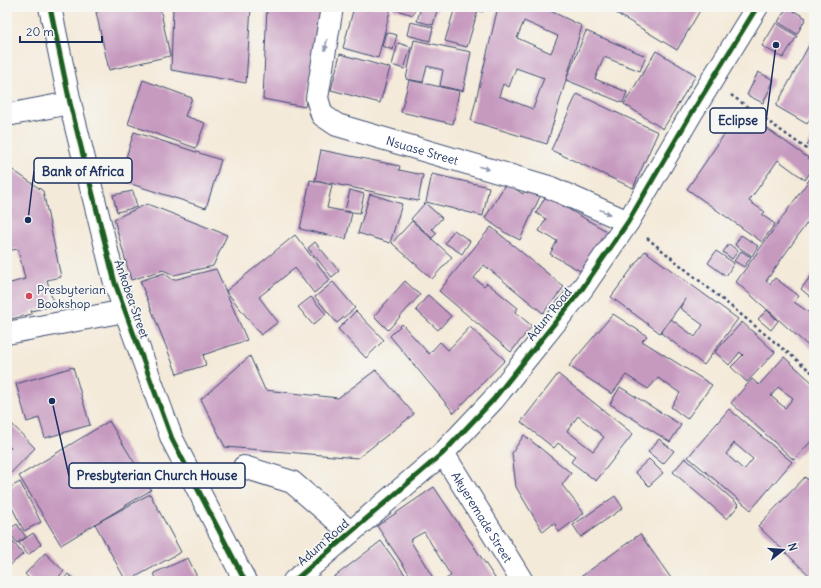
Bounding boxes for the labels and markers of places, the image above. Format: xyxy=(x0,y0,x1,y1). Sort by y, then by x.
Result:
callout: Eclipse xyxy=(710,108,766,133)
callout: Bank of Africa xyxy=(34,158,132,183)
place label: Presbyterian Bookshop xyxy=(37,282,106,311)
marker: Presbyterian Bookshop xyxy=(24,291,34,301)
callout: Presbyterian Church House xyxy=(69,463,245,488)

